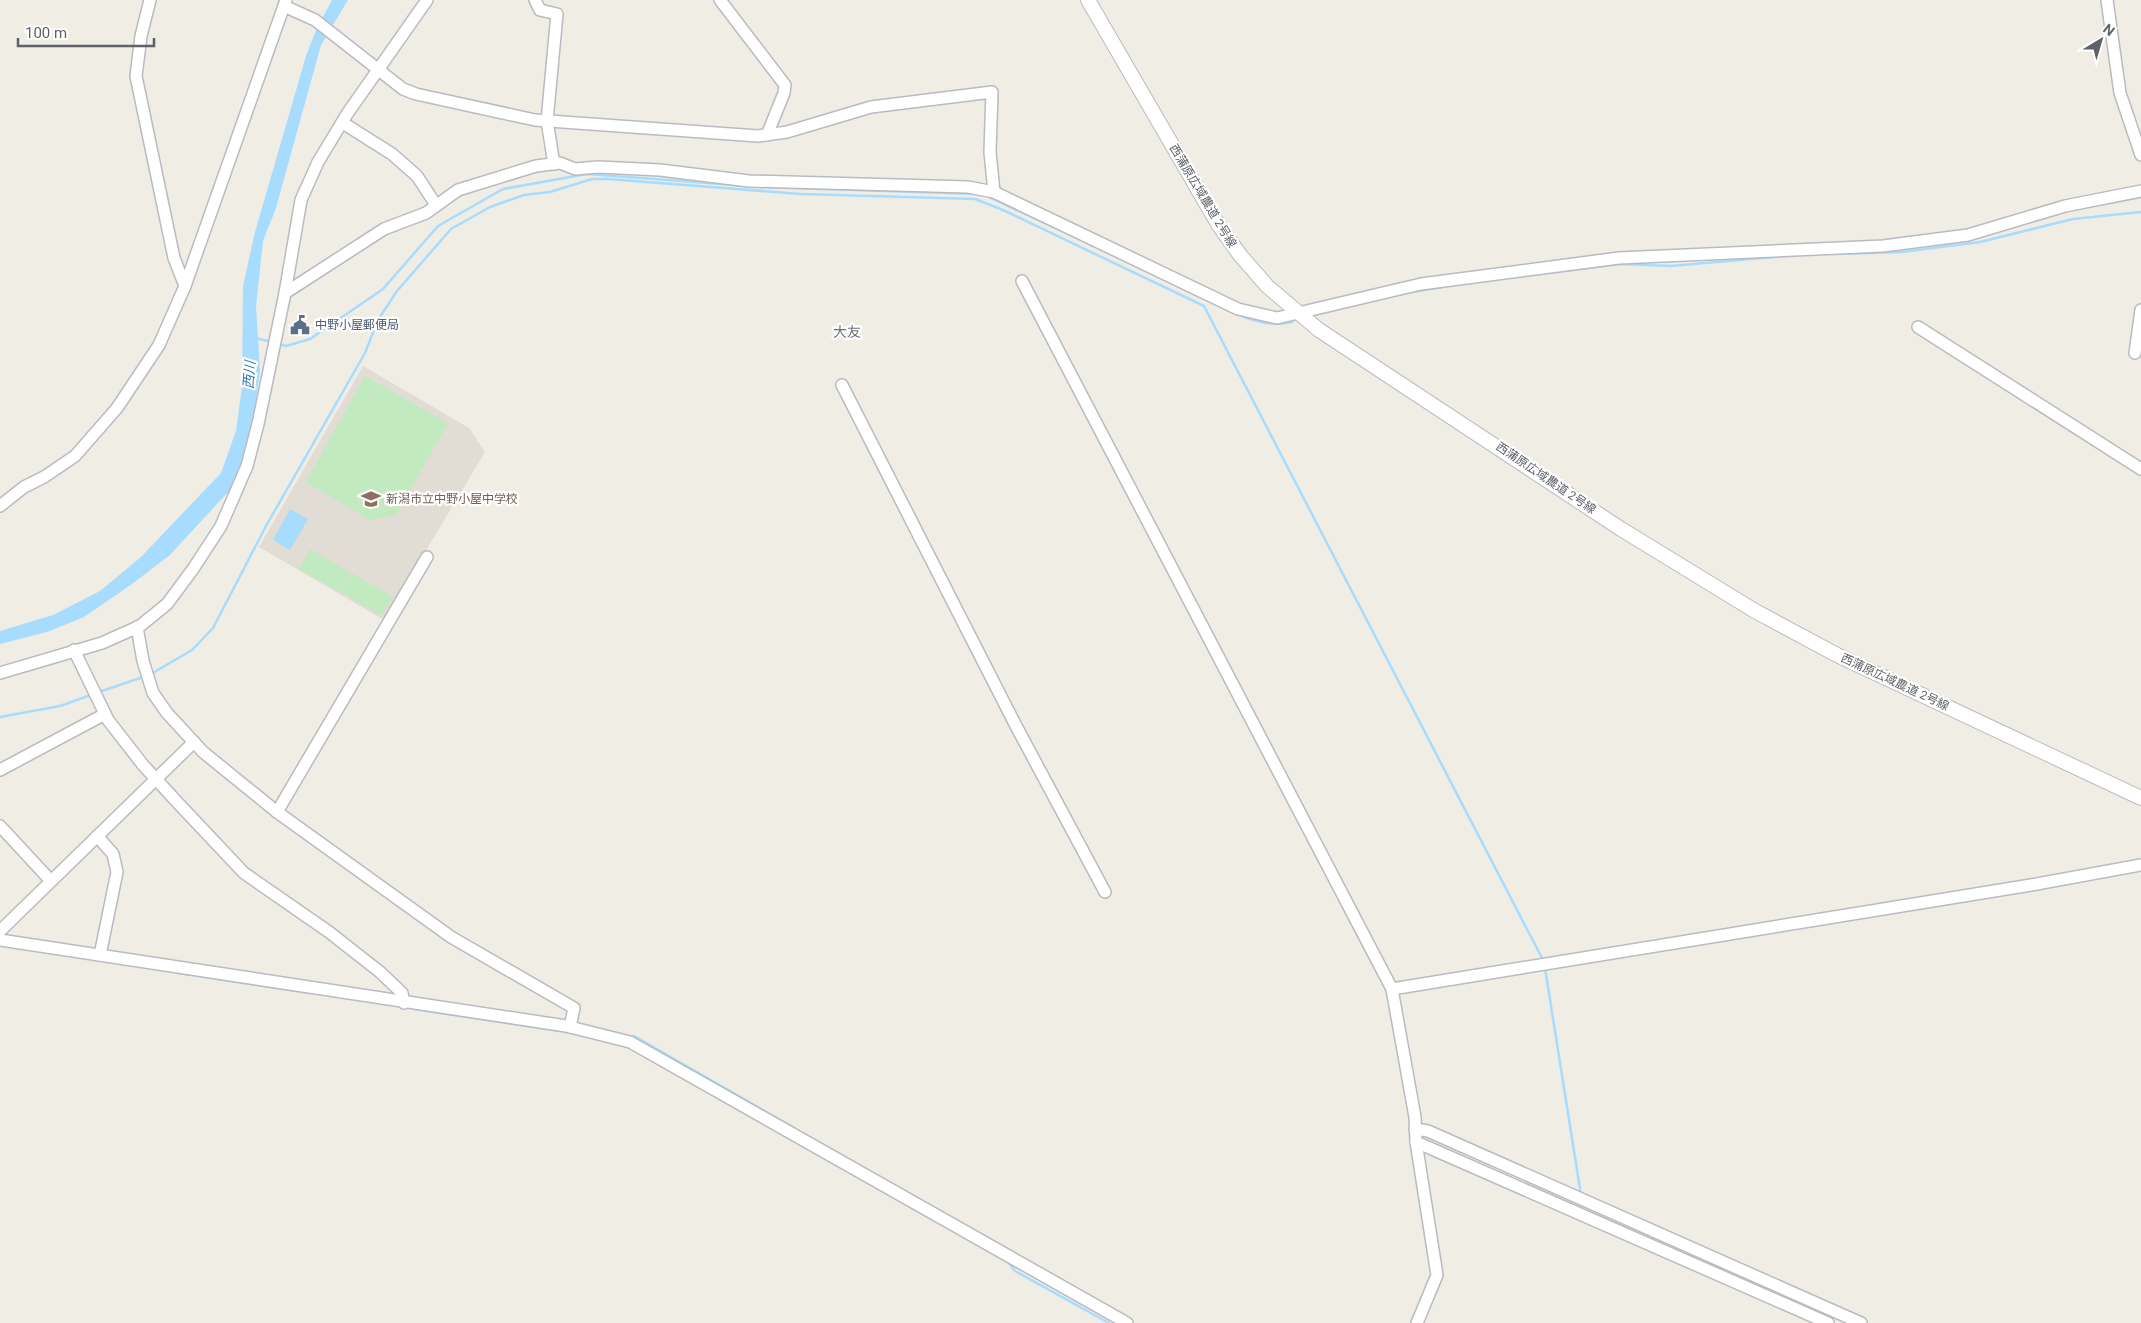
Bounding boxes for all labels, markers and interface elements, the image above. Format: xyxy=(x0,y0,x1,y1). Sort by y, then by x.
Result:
scale bar xyxy=(18,15,154,47)
north arrow xyxy=(2076,15,2126,65)
text: N xyxy=(2100,20,2118,39)
text: 100 m xyxy=(25,24,67,42)
street label: 西蒲原広域農道 2号線 xyxy=(1167,142,1239,250)
public building icon: 中野小屋郵便局 xyxy=(289,314,311,336)
place label: 中野小屋郵便局 xyxy=(315,318,399,332)
district label: 大友 xyxy=(833,324,861,340)
water label: 西川 xyxy=(240,358,258,390)
street label: 西蒲原広域農道 2号線 xyxy=(1493,439,1599,517)
school or university icon: 新潟市立中野小屋中学校 xyxy=(360,488,382,510)
place label: 新潟市立中野小屋中学校 xyxy=(386,492,518,506)
street label: 西蒲原広域農道 2号線 xyxy=(1839,651,1951,713)

